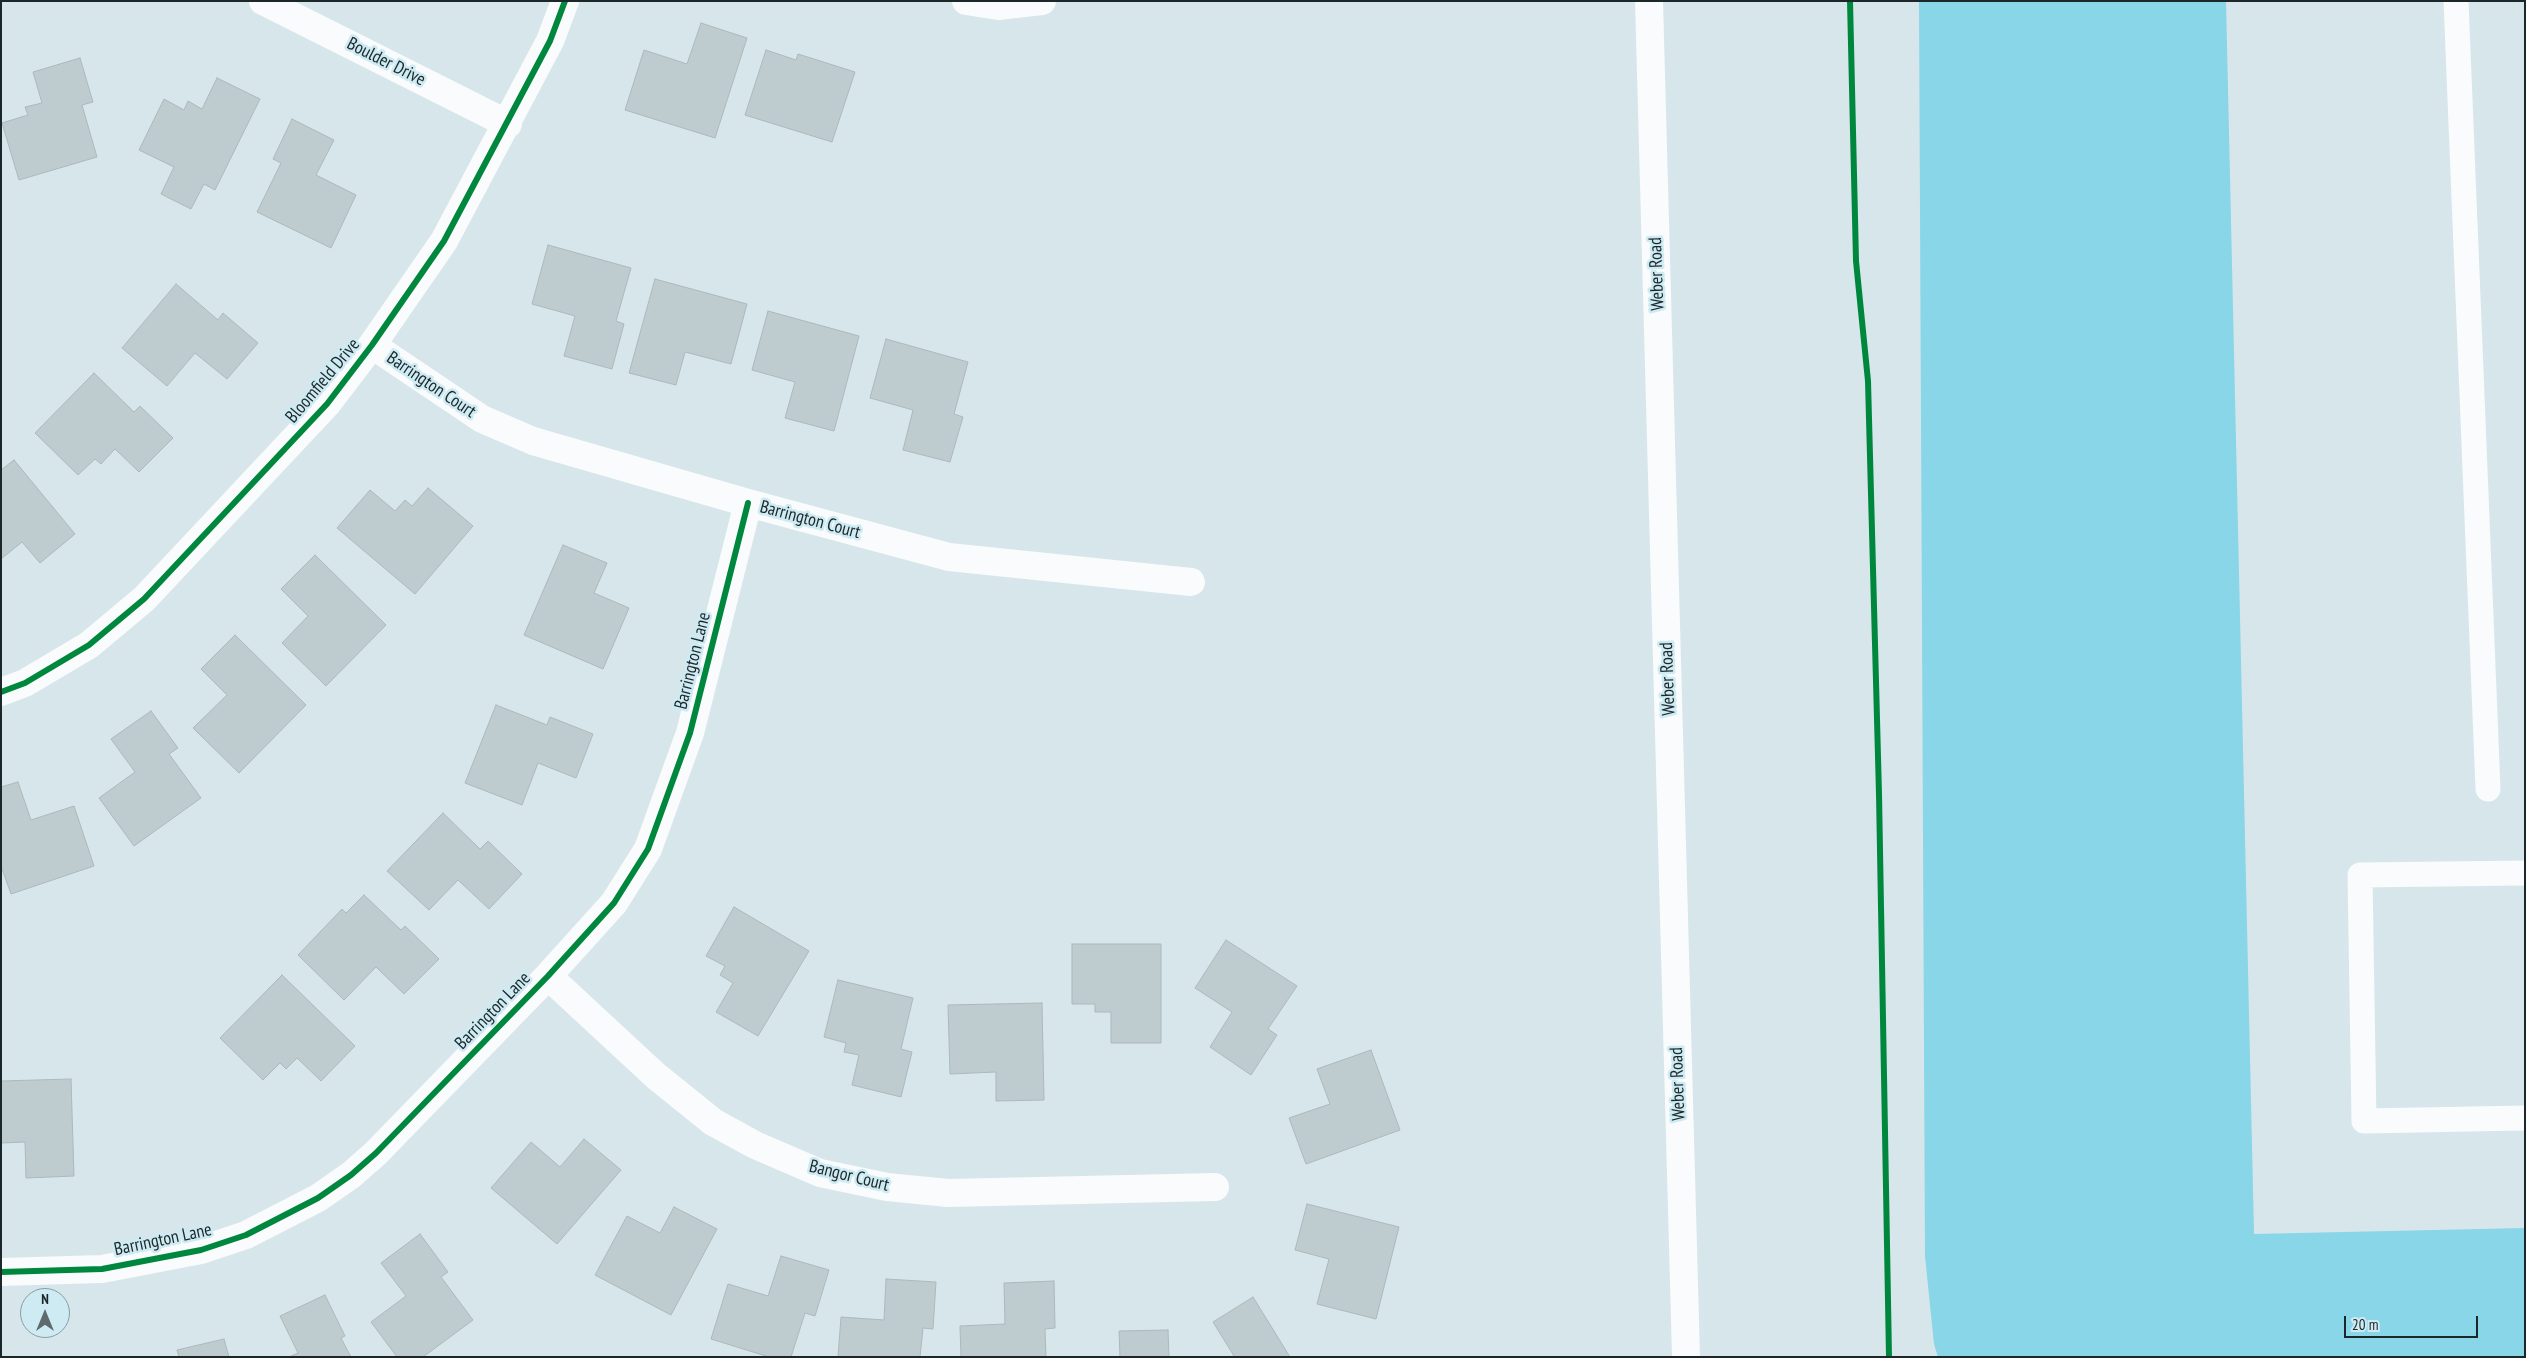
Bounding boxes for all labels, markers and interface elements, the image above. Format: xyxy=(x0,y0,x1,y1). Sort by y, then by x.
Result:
street label: Boulder Drive xyxy=(343,33,429,91)
street label: Weber Road xyxy=(1645,237,1669,311)
street label: Bloomfield Drive xyxy=(281,334,365,428)
street label: Barrington Court xyxy=(382,347,480,423)
street label: Barrington Court xyxy=(757,496,863,544)
street label: Barrington Lane xyxy=(671,610,715,712)
street label: Weber Road xyxy=(1656,642,1680,716)
street label: Barrington Lane xyxy=(451,968,535,1054)
street label: Weber Road xyxy=(1666,1047,1690,1121)
street label: Bangor Court xyxy=(807,1156,891,1196)
street label: Barrington Lane xyxy=(112,1219,214,1261)
north arrow xyxy=(20,1288,70,1338)
text: N xyxy=(41,1290,49,1308)
scale bar xyxy=(2346,1306,2480,1338)
text: 20 m xyxy=(2352,1315,2378,1334)

